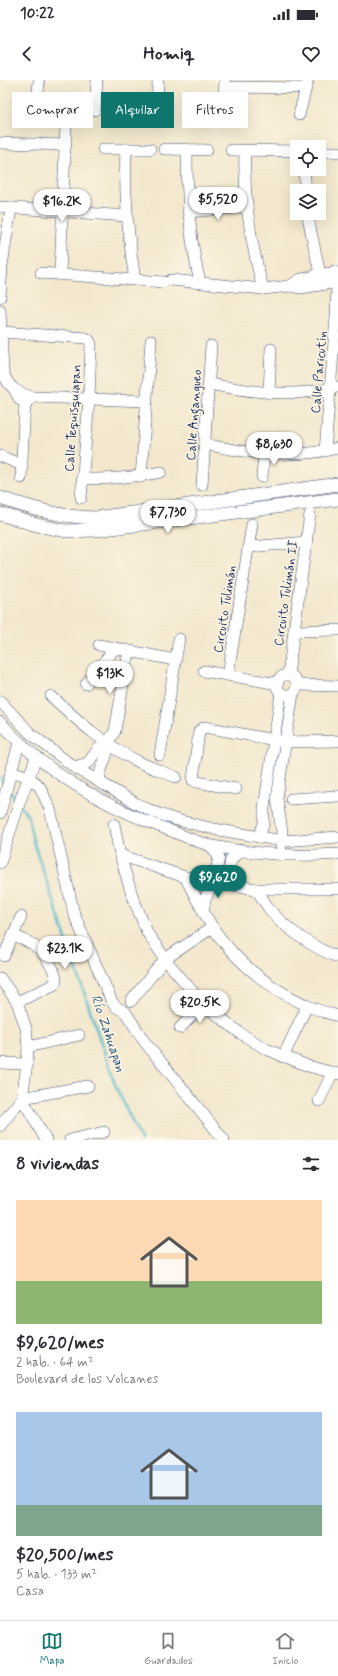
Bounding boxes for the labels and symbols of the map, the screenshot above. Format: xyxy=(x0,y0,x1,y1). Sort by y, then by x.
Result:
pin: $5,520 xyxy=(185,187,251,221)
pin: $16.2K xyxy=(29,189,95,223)
street label: Calle Paricutín xyxy=(307,330,332,414)
street label: Calle Tequisquiapan xyxy=(61,364,86,472)
street label: Calle Angangueo xyxy=(183,369,208,461)
pin: $8,630 xyxy=(241,432,307,466)
pin: $7,730 xyxy=(135,500,201,534)
street label: Circuito Tulimán II xyxy=(271,539,302,647)
street label: Circuito Tulimán xyxy=(210,564,241,654)
pin: $13K xyxy=(86,661,134,695)
pin: $9,620 xyxy=(185,865,251,899)
pin: $23.1K xyxy=(32,936,98,970)
pin: $20.5K xyxy=(167,990,233,1024)
water label: Río Zahuapan xyxy=(86,992,130,1074)

